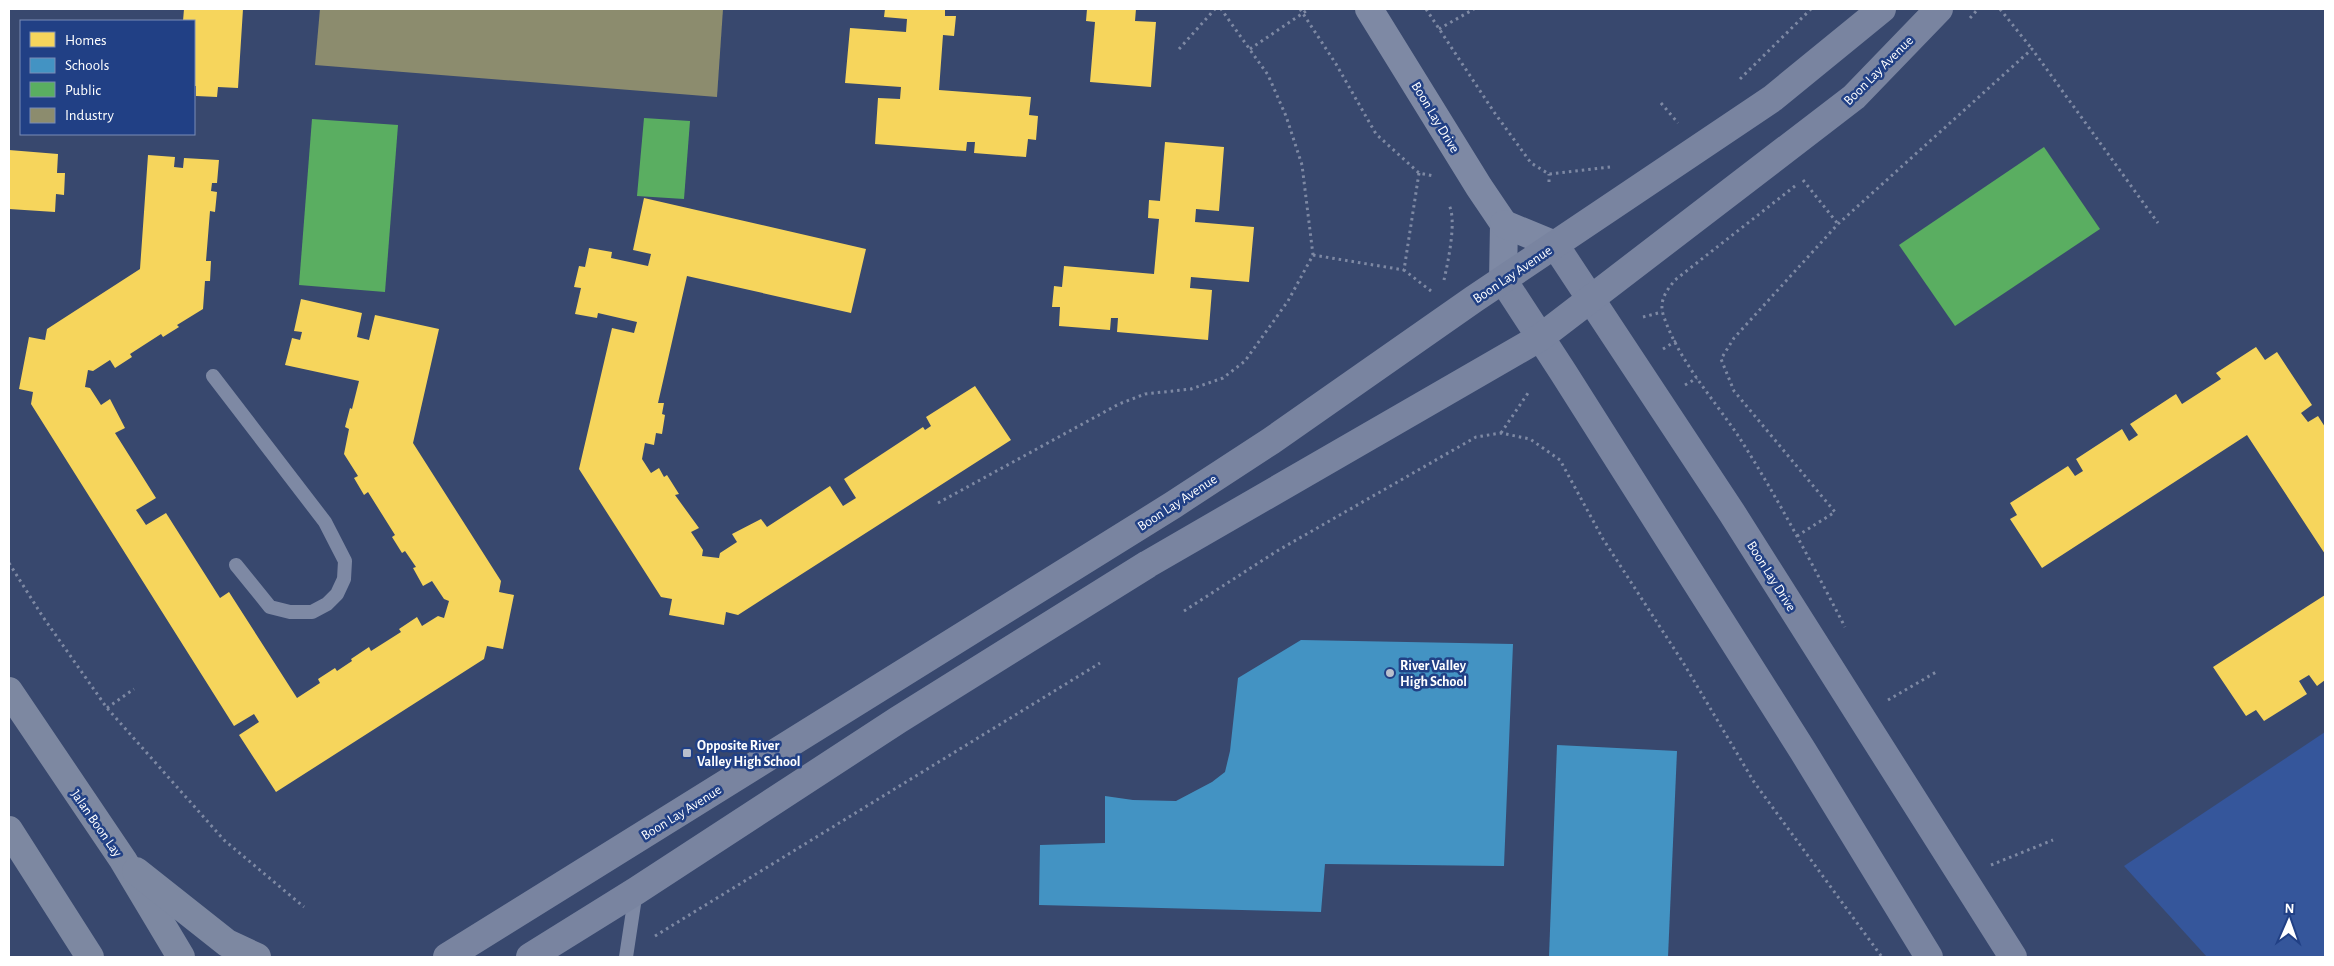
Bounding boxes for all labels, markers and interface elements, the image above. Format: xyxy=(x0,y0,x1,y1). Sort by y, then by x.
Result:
legend xyxy=(20,20,195,135)
text: Homes xyxy=(65,33,107,48)
street label: Boon Lay Avenue xyxy=(1841,33,1916,108)
text: Schools xyxy=(65,58,109,73)
street label: Boon Lay Drive xyxy=(1409,80,1462,155)
text: Public xyxy=(65,83,101,98)
text: Industry xyxy=(65,108,114,123)
street label: Boon Lay Avenue xyxy=(1471,243,1554,306)
street label: Boon Lay Avenue xyxy=(1135,472,1220,534)
street label: Boon Lay Drive xyxy=(1744,539,1798,614)
place label: River Valley High School xyxy=(1400,659,1467,689)
marker: River Valley High School xyxy=(1384,667,1396,679)
place label: Opposite River Valley High School xyxy=(697,739,801,769)
marker: Opposite River Valley High School xyxy=(681,747,693,759)
street label: Boon Lay Avenue xyxy=(639,783,724,843)
street label: Jalan Boon Lay xyxy=(68,787,124,860)
north arrow xyxy=(2264,896,2314,946)
text: N xyxy=(2284,902,2295,916)

